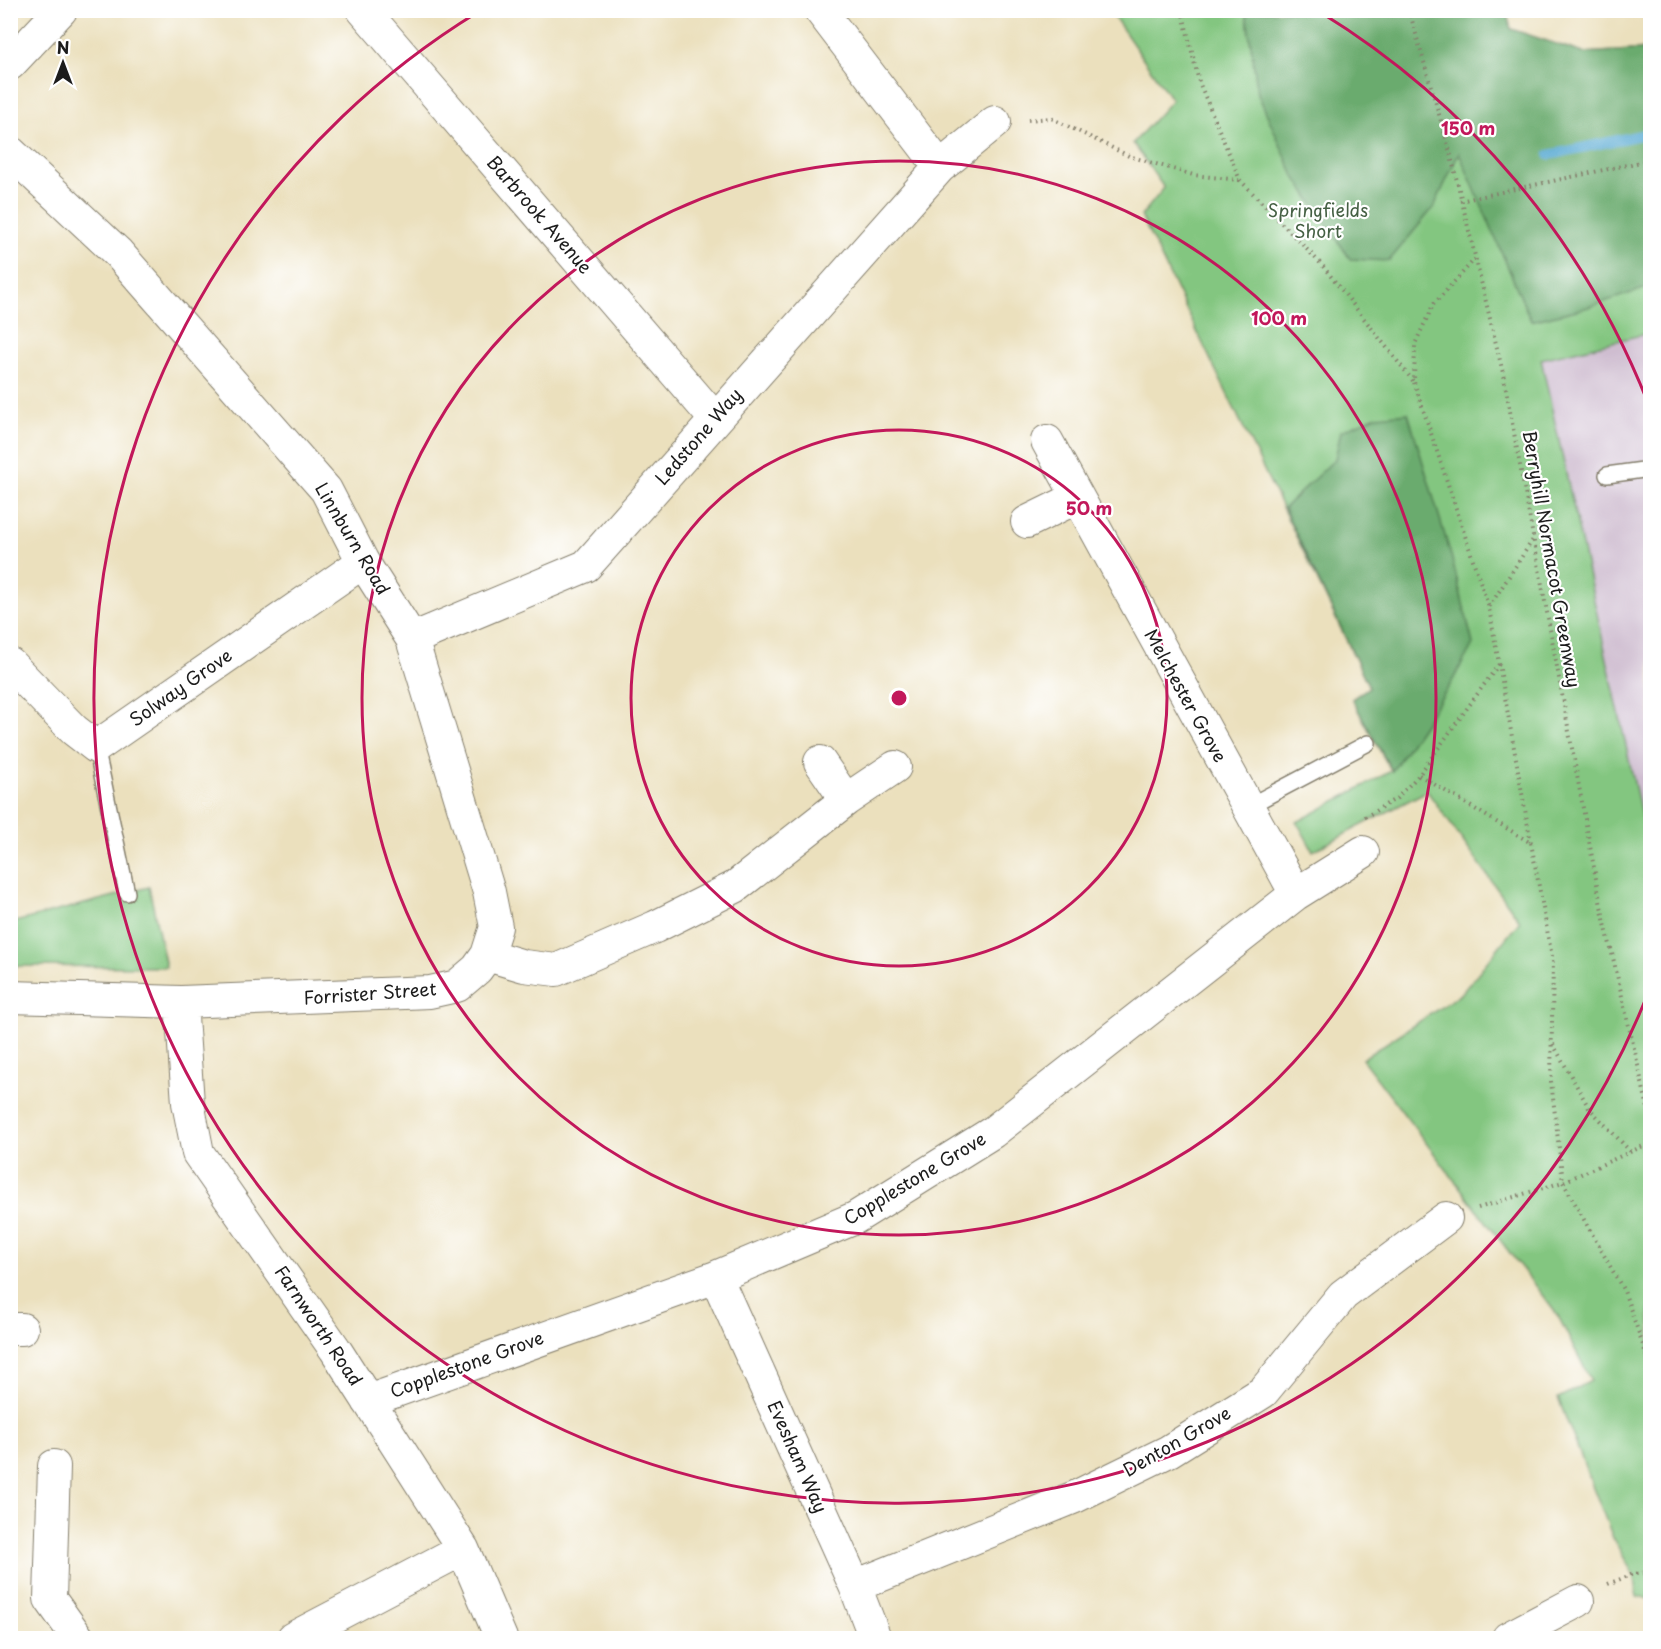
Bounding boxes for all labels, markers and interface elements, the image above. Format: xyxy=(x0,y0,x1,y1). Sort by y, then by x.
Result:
north arrow xyxy=(33,33,93,93)
text: N xyxy=(57,35,69,59)
text: 150 m xyxy=(1441,114,1495,141)
street label: Barbrook Avenue xyxy=(481,149,599,279)
park label: Springfields Short xyxy=(1268,196,1368,244)
text: 100 m xyxy=(1251,304,1307,331)
street label: Ledstone Way xyxy=(648,381,748,491)
street label: Berryhill Normacot Greenway xyxy=(1517,428,1588,689)
street label: Linnburn Road xyxy=(309,477,398,600)
text: 50 m xyxy=(1066,494,1112,521)
street label: Melchester Grove xyxy=(1138,624,1234,767)
street label: Solway Grove xyxy=(123,641,237,732)
centre of rings xyxy=(889,688,909,708)
street label: Forrister Street xyxy=(303,974,437,1011)
street label: Copplestone Grove xyxy=(838,1125,990,1231)
street label: Farnworth Road xyxy=(269,1259,370,1391)
street label: Copplestone Grove xyxy=(386,1323,547,1404)
street label: Evesham Way xyxy=(762,1396,835,1517)
street label: Denton Grove xyxy=(1117,1399,1235,1483)

